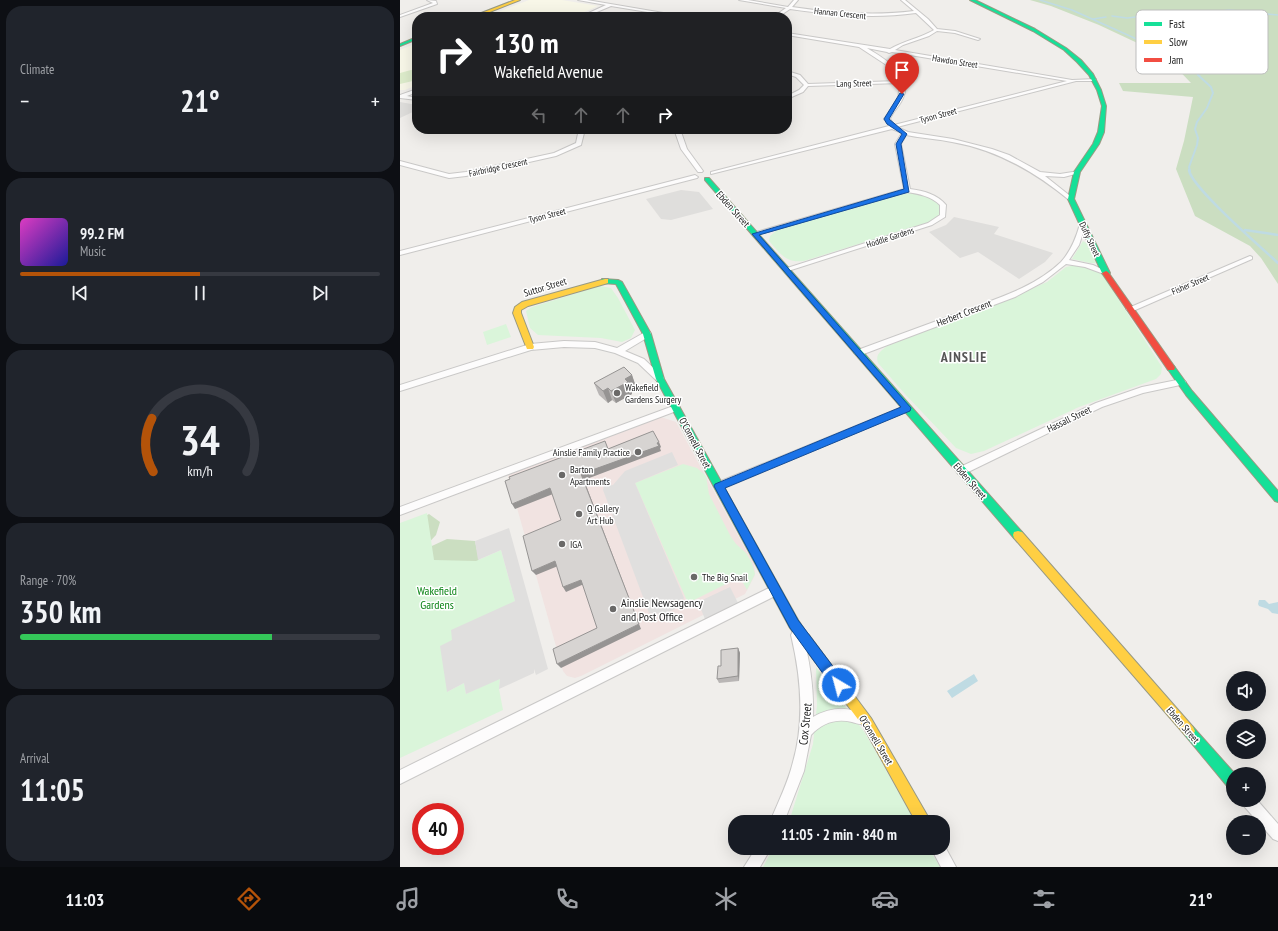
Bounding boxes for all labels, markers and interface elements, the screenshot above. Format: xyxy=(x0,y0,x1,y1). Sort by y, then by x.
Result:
street label: Hannan Crescent xyxy=(813,5,867,21)
legend xyxy=(1136,10,1268,74)
text: Fast xyxy=(1169,17,1185,31)
text: 130 m xyxy=(494,24,558,61)
icon: right xyxy=(428,28,480,80)
text: Slow xyxy=(1169,35,1188,49)
street label: Hawdon Street xyxy=(931,52,979,70)
pin xyxy=(885,53,919,94)
text: Jam xyxy=(1168,53,1183,67)
icon: arrive xyxy=(891,59,913,81)
text: Wakefield Avenue xyxy=(494,60,603,83)
text: Climate xyxy=(20,61,54,78)
street label: Lang Street xyxy=(836,77,872,89)
text: 21° xyxy=(180,81,220,120)
text: − xyxy=(20,87,29,115)
text: + xyxy=(371,87,380,115)
icon: left xyxy=(528,104,550,126)
icon: ahead xyxy=(570,104,592,126)
icon: ahead xyxy=(612,104,634,126)
icon: right xyxy=(654,104,676,126)
street label: Tyson Street xyxy=(918,105,958,125)
street label: Fairbridge Crescent xyxy=(468,155,529,179)
street label: Ebden Street xyxy=(713,188,753,230)
street label: Tyson Street xyxy=(527,205,567,225)
street label: Duffy Street xyxy=(1077,220,1103,259)
text: 99.2 FM xyxy=(80,224,124,243)
street label: Hoddle Gardens xyxy=(865,224,915,250)
text: Music xyxy=(80,243,106,260)
street label: Fisher Street xyxy=(1170,271,1211,297)
street label: Suttor Street xyxy=(522,274,568,300)
icon: previous xyxy=(69,282,91,304)
icon: pause xyxy=(189,282,211,304)
icon: next xyxy=(309,282,331,304)
street label: Herbert Crescent xyxy=(935,296,994,329)
district label: AINSLIE xyxy=(940,348,987,366)
place label: Wakefield Gardens Surgery xyxy=(625,381,682,406)
marker: Wakefield Gardens Surgery xyxy=(612,388,622,398)
street label: Hassall Street xyxy=(1045,403,1093,435)
text: 34 xyxy=(180,412,220,465)
street label: O'Connell Street xyxy=(676,415,714,471)
place label: Ainslie Family Practice xyxy=(553,446,630,459)
marker: Ainslie Family Practice xyxy=(633,447,643,457)
text: km/h xyxy=(187,460,213,479)
street label: Ebden Street xyxy=(951,460,990,502)
place label: Barton Apartments xyxy=(570,463,611,488)
marker: Barton Apartments xyxy=(557,470,567,480)
place label: Q Gallery Art Hub xyxy=(587,502,619,527)
marker: Q Gallery Art Hub xyxy=(574,509,584,519)
place label: IGA xyxy=(570,538,582,551)
marker: IGA xyxy=(557,539,567,549)
place label: The Big Snail xyxy=(702,571,748,584)
text: Range · 70% xyxy=(20,572,76,589)
marker: The Big Snail xyxy=(689,572,699,582)
park label: Wakefield Gardens xyxy=(417,583,457,612)
text: 350 km xyxy=(20,592,101,631)
place label: Ainslie Newsagency and Post Office xyxy=(621,595,703,624)
marker: Ainslie Newsagency and Post Office xyxy=(608,604,618,614)
position arrow xyxy=(818,664,860,706)
map controls xyxy=(1226,671,1266,855)
button: sound xyxy=(1226,671,1266,711)
street label: Cox Street xyxy=(795,702,815,746)
street label: Ebden Street xyxy=(1164,704,1203,746)
street label: O'Connell Street xyxy=(856,713,896,767)
button: layers xyxy=(1226,719,1266,759)
text: Arrival xyxy=(20,750,49,767)
button: + xyxy=(1226,767,1266,807)
text: 11:05 xyxy=(20,770,85,809)
speed limit sign: 40 xyxy=(412,803,464,855)
button: − xyxy=(1226,815,1266,855)
text: 11:05 · 2 min · 840 m xyxy=(781,825,897,844)
icon: directions xyxy=(235,885,263,913)
icon: music xyxy=(394,885,422,913)
icon: phone xyxy=(553,885,581,913)
icon: climate xyxy=(712,885,740,913)
icon: car xyxy=(871,885,899,913)
icon: filters xyxy=(1030,885,1058,913)
text: 11:03 xyxy=(65,888,104,911)
text: 21° xyxy=(1189,888,1213,911)

